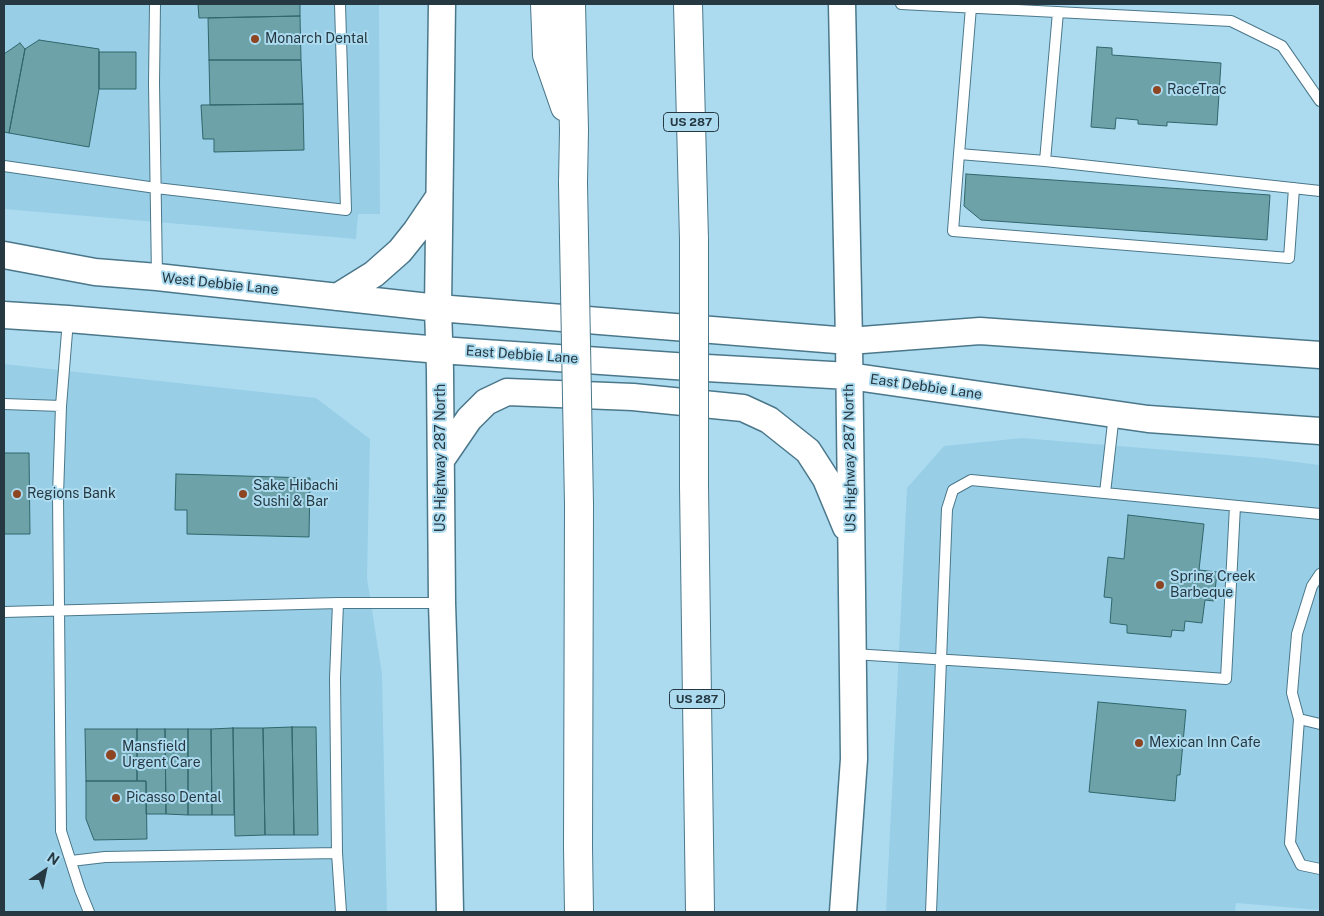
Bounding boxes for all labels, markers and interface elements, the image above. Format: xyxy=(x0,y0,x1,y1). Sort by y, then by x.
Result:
place label: Monarch Dental xyxy=(265,31,368,47)
marker: Monarch Dental xyxy=(249,33,261,45)
place label: RaceTrac xyxy=(1167,82,1227,98)
marker: RaceTrac xyxy=(1151,84,1163,96)
road number: US 287 xyxy=(664,112,718,132)
street label: West Debbie Lane xyxy=(161,270,279,298)
street label: East Debbie Lane xyxy=(465,343,579,367)
street label: East Debbie Lane xyxy=(869,371,983,403)
street label: US Highway 287 North xyxy=(433,384,449,532)
street label: US Highway 287 North xyxy=(840,384,860,532)
place label: Sake Hibachi Sushi & Bar xyxy=(253,478,338,511)
place label: Regions Bank xyxy=(27,486,116,502)
marker: Regions Bank xyxy=(11,488,23,500)
marker: Sake Hibachi Sushi & Bar xyxy=(237,488,249,500)
place label: Spring Creek Barbeque xyxy=(1170,569,1256,602)
marker: Spring Creek Barbeque xyxy=(1154,579,1166,591)
road number: US 287 xyxy=(670,690,724,709)
place label: Mexican Inn Cafe xyxy=(1149,735,1261,751)
marker: Mexican Inn Cafe xyxy=(1133,737,1145,749)
place label: Mansfield Urgent Care xyxy=(122,739,201,772)
marker: Mansfield Urgent Care xyxy=(104,748,118,762)
place label: Picasso Dental xyxy=(126,790,222,806)
marker: Picasso Dental xyxy=(110,792,122,804)
north arrow xyxy=(20,846,70,896)
text: N xyxy=(44,849,62,868)

